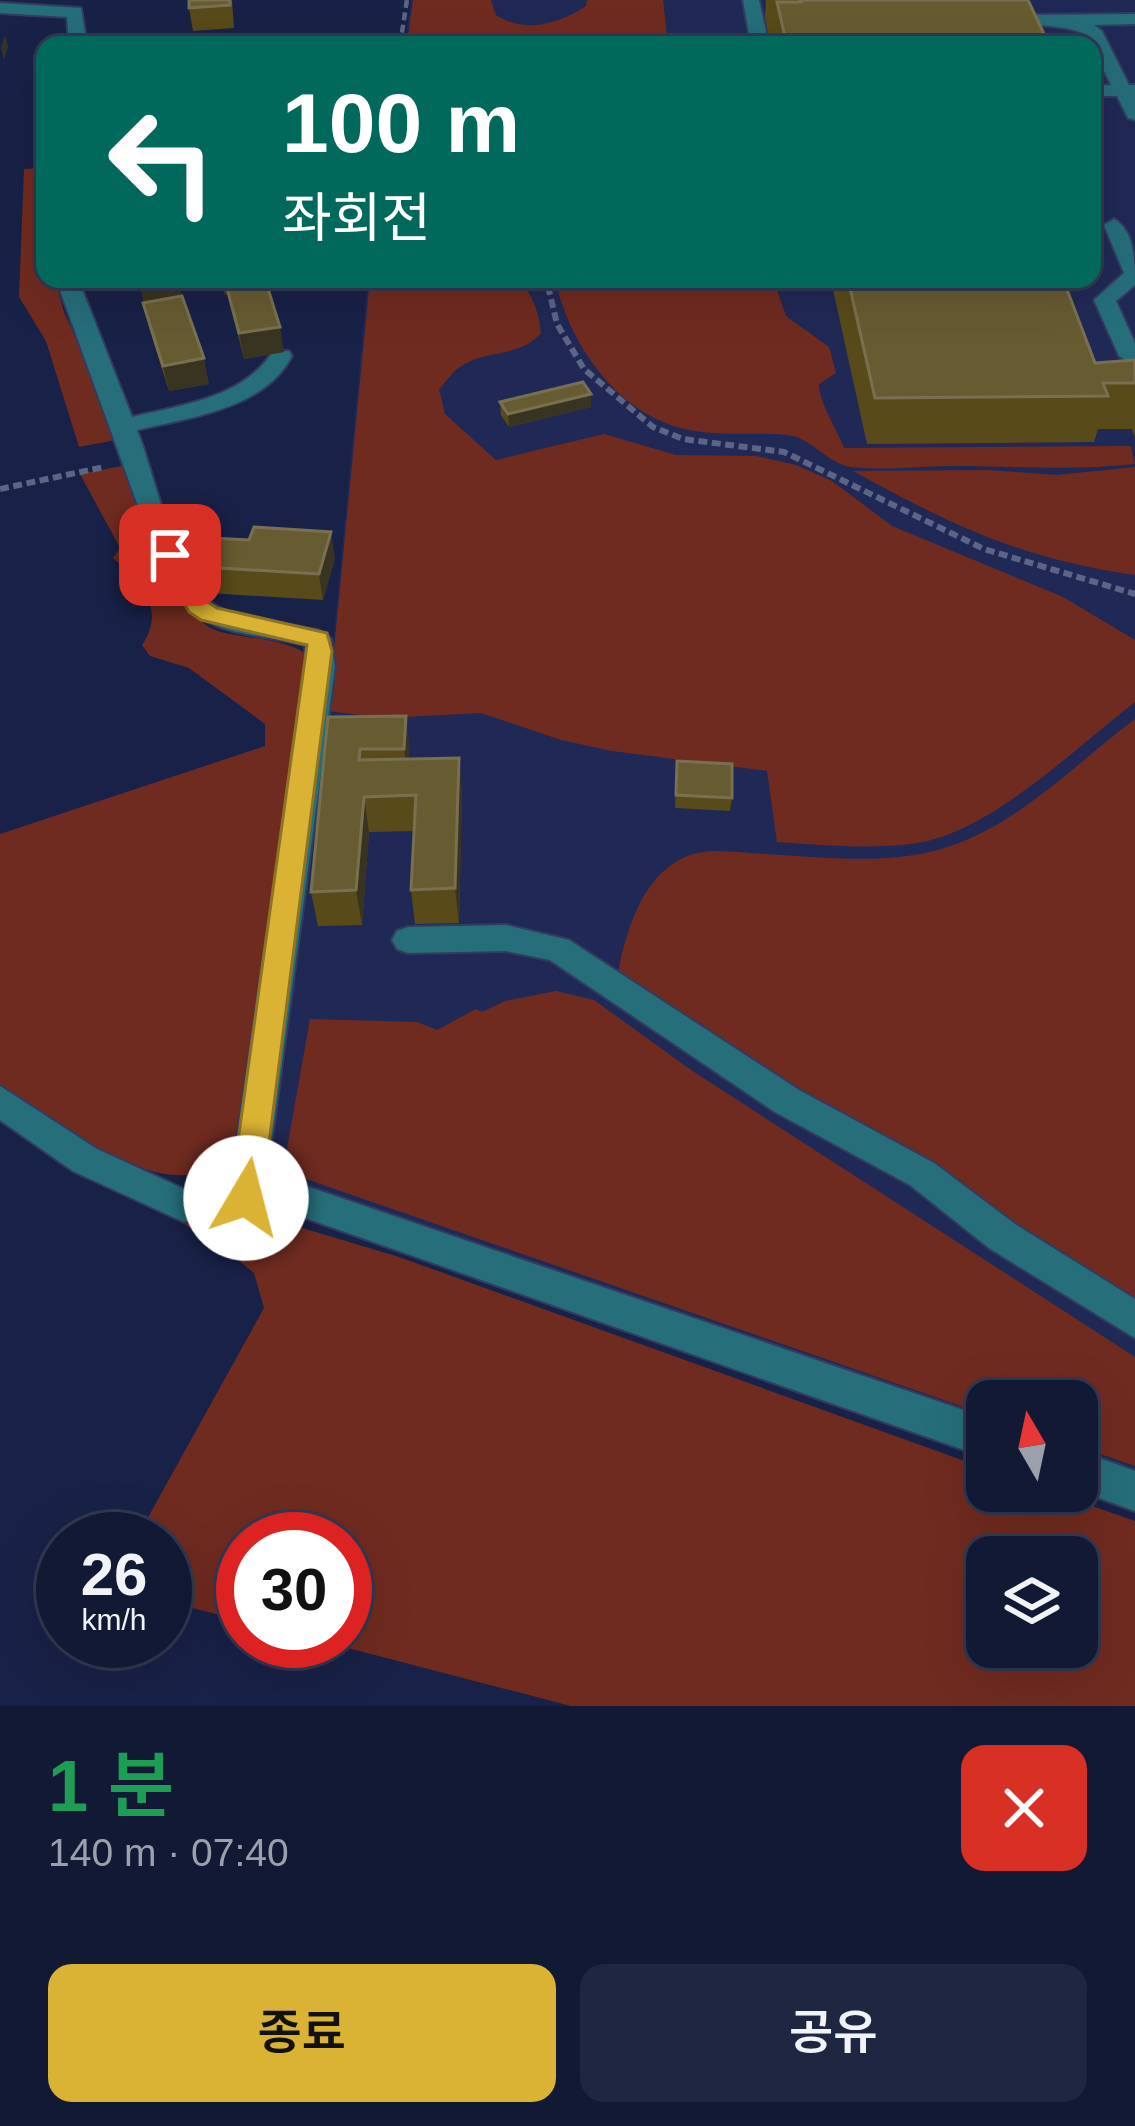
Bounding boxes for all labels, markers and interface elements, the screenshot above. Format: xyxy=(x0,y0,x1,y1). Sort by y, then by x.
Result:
text: 100 m xyxy=(282,76,520,170)
icon: left xyxy=(84,84,240,240)
text: 좌회전 xyxy=(282,188,431,248)
pin xyxy=(119,504,221,606)
icon: arrive xyxy=(137,522,203,588)
position arrow xyxy=(183,1135,309,1261)
north arrow xyxy=(966,1380,1098,1512)
map controls xyxy=(966,1380,1098,1668)
speed limit sign: 30 xyxy=(216,1512,372,1668)
button: layers xyxy=(966,1536,1098,1668)
text: 26 xyxy=(81,1541,147,1608)
text: km/h xyxy=(81,1603,147,1636)
button: close xyxy=(961,1745,1087,1871)
text: 1 분 xyxy=(48,1746,174,1826)
text: 140 m · 07:40 xyxy=(48,1831,289,1874)
button: 종료 xyxy=(48,1964,556,2102)
button: 공유 xyxy=(580,1964,1087,2102)

